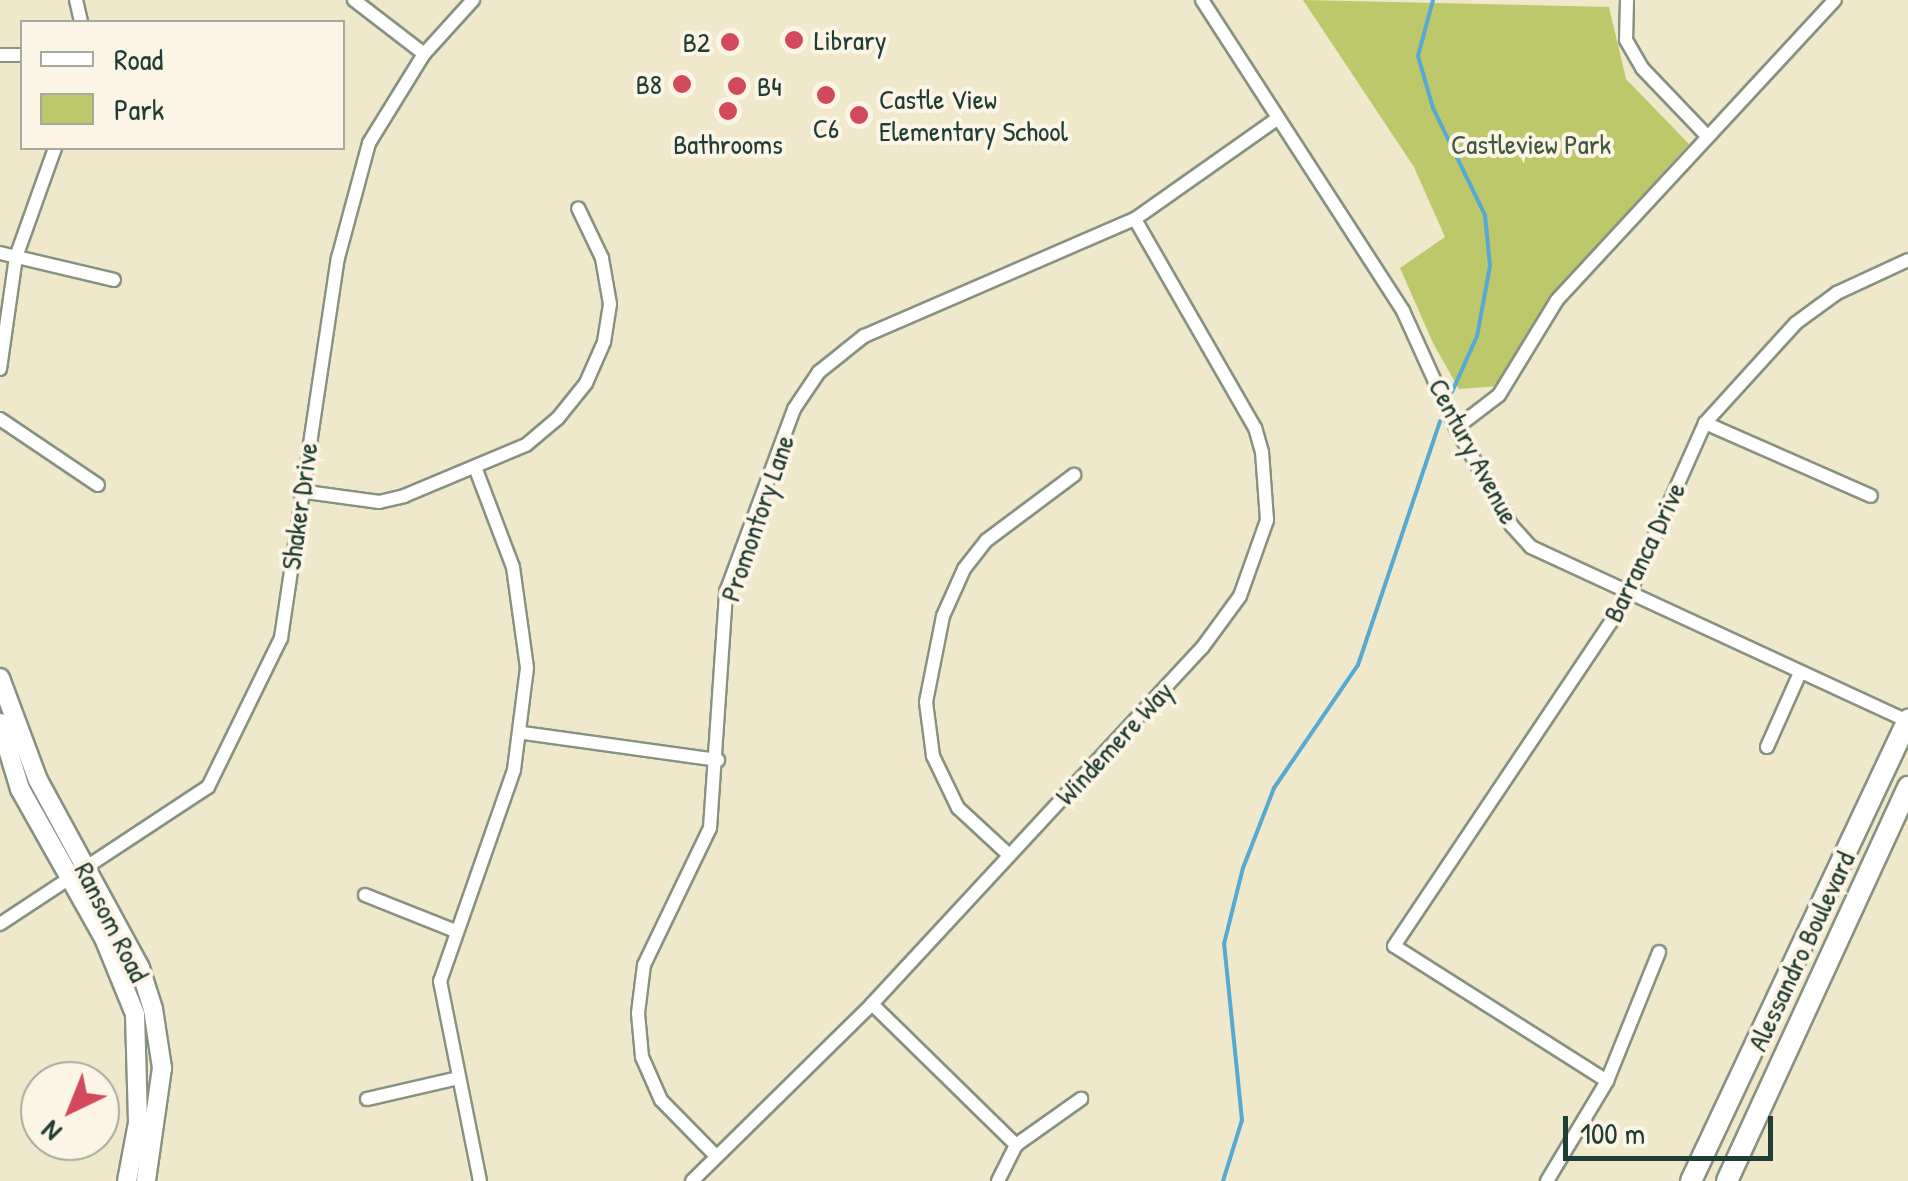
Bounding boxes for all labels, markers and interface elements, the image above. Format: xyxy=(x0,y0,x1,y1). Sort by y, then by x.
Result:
legend xyxy=(20,20,345,150)
place label: Library xyxy=(814,23,887,57)
place label: B2 xyxy=(683,25,710,59)
marker: Library xyxy=(783,29,805,51)
marker: B2 xyxy=(719,31,741,53)
text: Road xyxy=(114,39,163,79)
place label: B8 xyxy=(636,67,662,101)
place label: B4 xyxy=(757,69,782,103)
marker: B8 xyxy=(671,73,693,95)
marker: B4 xyxy=(726,75,748,97)
place label: Castle View Elementary School xyxy=(879,82,1068,148)
marker: C6 xyxy=(815,84,837,106)
text: Park xyxy=(114,89,164,129)
marker: Bathrooms xyxy=(717,100,739,122)
marker: Castle View Elementary School xyxy=(848,104,870,126)
place label: C6 xyxy=(813,111,839,145)
place label: Bathrooms xyxy=(673,127,783,161)
park label: Castleview Park xyxy=(1451,127,1611,161)
street label: Century Avenue xyxy=(1422,372,1526,530)
street label: Promontory Lane xyxy=(713,430,801,606)
street label: Shaker Drive xyxy=(273,440,325,572)
street label: Barranca Drive xyxy=(1596,477,1692,627)
street label: Windemere Way xyxy=(1048,674,1180,812)
street label: Alessandro Boulevard xyxy=(1740,846,1862,1056)
street label: Ransom Road xyxy=(68,857,156,987)
north arrow xyxy=(20,1061,120,1161)
scale bar xyxy=(1568,1096,1778,1158)
text: N xyxy=(32,1112,69,1150)
text: 100 m xyxy=(1580,1113,1645,1153)

